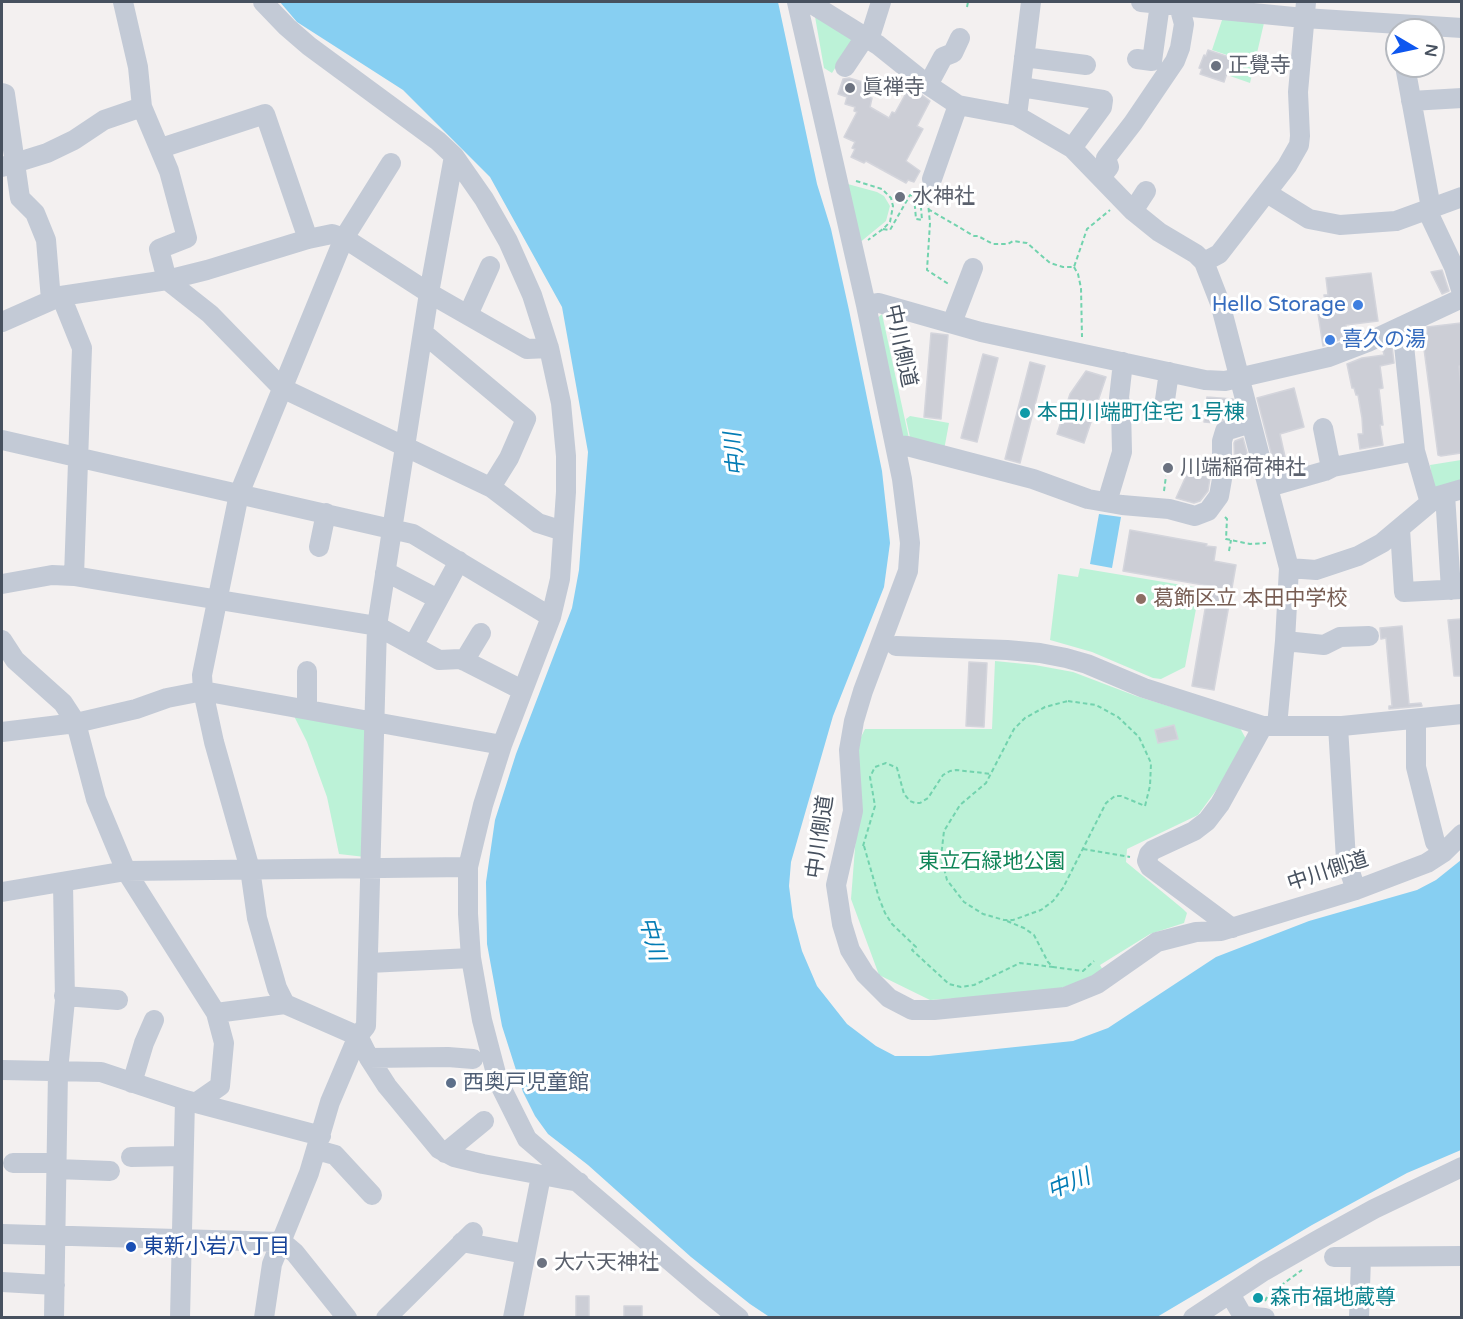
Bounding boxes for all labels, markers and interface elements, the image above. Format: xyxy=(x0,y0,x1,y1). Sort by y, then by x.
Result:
north arrow xyxy=(1385,18,1445,78)
text: N xyxy=(1420,43,1442,58)
place label: 正覺寺 xyxy=(1228,53,1291,79)
marker: 正覺寺 xyxy=(1209,59,1223,73)
place label: 眞禅寺 xyxy=(862,75,925,101)
marker: 眞禅寺 xyxy=(843,81,857,95)
place label: 水神社 xyxy=(912,184,975,210)
marker: 水神社 xyxy=(893,190,907,204)
place label: Hello Storage xyxy=(1212,292,1346,318)
marker: Hello Storage xyxy=(1351,298,1365,312)
street label: 中川側道 xyxy=(879,302,921,390)
place label: 喜久の湯 xyxy=(1342,327,1426,353)
marker: 喜久の湯 xyxy=(1323,333,1337,347)
place label: 本田川端町住宅 1号棟 xyxy=(1037,400,1245,426)
marker: 本田川端町住宅 1号棟 xyxy=(1018,406,1032,420)
water label: 中川 xyxy=(721,431,751,477)
place label: 川端稲荷神社 xyxy=(1180,455,1306,481)
marker: 川端稲荷神社 xyxy=(1161,461,1175,475)
place label: 葛飾区立 本田中学校 xyxy=(1153,586,1347,612)
marker: 葛飾区立 本田中学校 xyxy=(1134,592,1148,606)
street label: 中川側道 xyxy=(803,794,839,880)
street label: 中川側道 xyxy=(1284,847,1372,897)
park label: 東立石緑地公園 xyxy=(919,849,1065,875)
water label: 中川 xyxy=(633,914,669,964)
place label: 西奥戸児童館 xyxy=(463,1070,589,1096)
marker: 西奥戸児童館 xyxy=(444,1076,458,1090)
water label: 中川 xyxy=(1044,1165,1094,1205)
place label: 東新小岩八丁目 xyxy=(143,1234,290,1260)
marker: 東新小岩八丁目 xyxy=(124,1240,138,1254)
place label: 大六天神社 xyxy=(554,1250,659,1276)
marker: 大六天神社 xyxy=(535,1256,549,1270)
place label: 森市福地蔵尊 xyxy=(1270,1285,1396,1311)
marker: 森市福地蔵尊 xyxy=(1251,1291,1265,1305)

